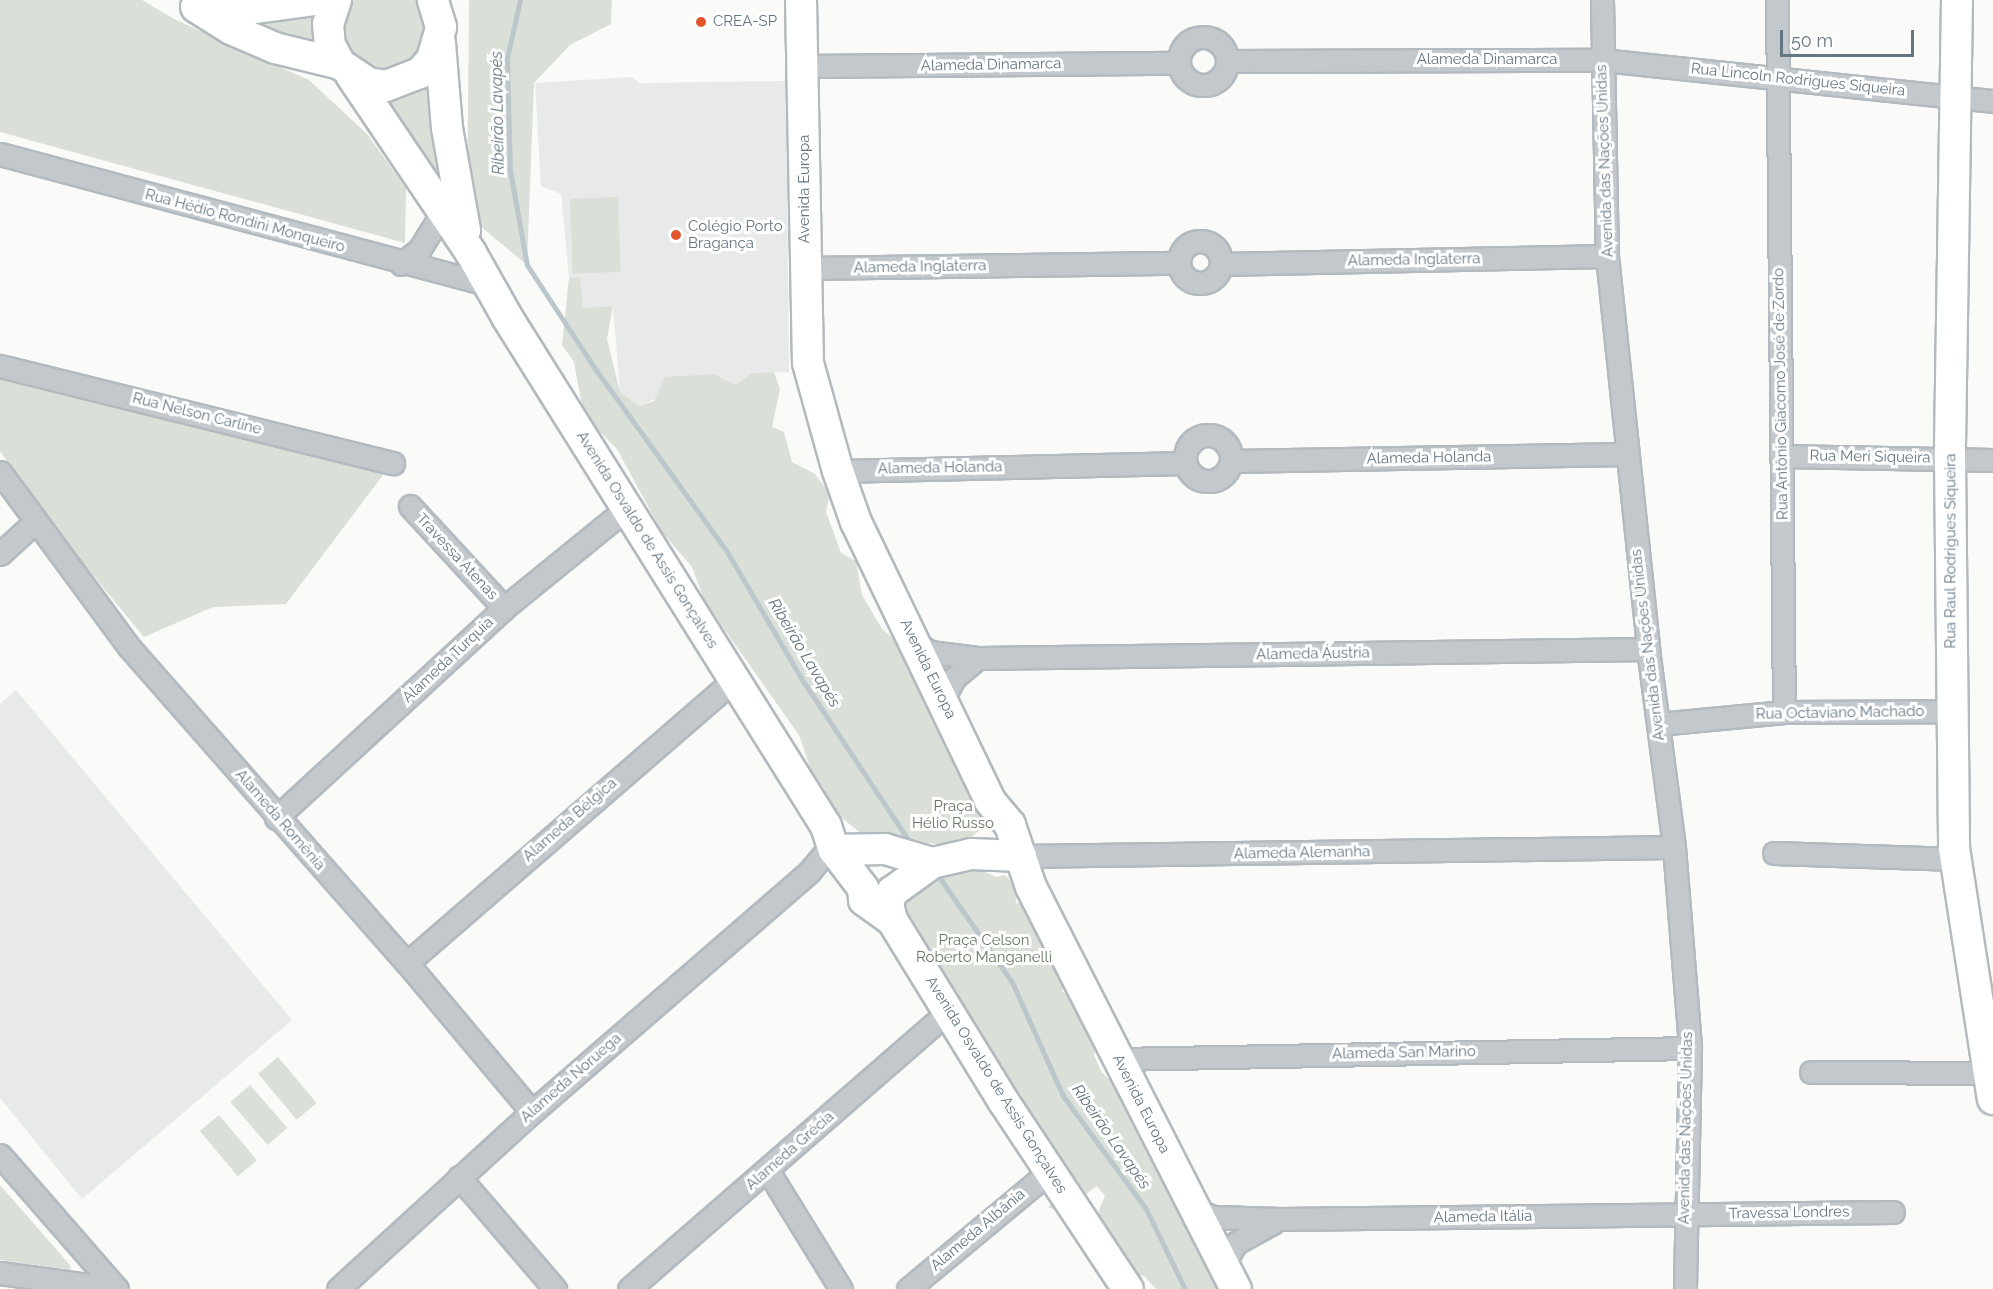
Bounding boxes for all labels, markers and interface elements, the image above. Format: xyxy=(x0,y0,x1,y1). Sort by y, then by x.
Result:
place label: CREA-SP xyxy=(713,13,777,31)
marker: CREA-SP xyxy=(694,15,708,29)
scale bar xyxy=(1783,18,1916,56)
text: 50 m xyxy=(1791,30,1833,51)
water label: Ribeirão Lavapés xyxy=(487,51,509,175)
street label: Alameda Dinamarca xyxy=(1417,51,1557,69)
street label: Alameda Dinamarca xyxy=(921,55,1061,75)
street label: Rua Lincoln Rodrigues Siqueira xyxy=(1690,60,1906,100)
street label: Avenida das Nações Unidas xyxy=(1593,64,1617,258)
street label: Avenida Europa xyxy=(796,135,814,243)
street label: Rua Hédio Rondini Monqueiro xyxy=(143,186,347,256)
place label: Colégio Porto Bragança xyxy=(688,217,783,252)
marker: Colégio Porto Bragança xyxy=(669,228,683,242)
street label: Alameda Inglaterra xyxy=(1348,250,1480,270)
street label: Alameda Inglaterra xyxy=(854,257,986,277)
street label: Rua Antônio Giacomo José de Zordo xyxy=(1770,267,1792,521)
street label: Rua Nelson Carline xyxy=(131,389,263,439)
street label: Avenida Osvaldo de Assis Gonçalves xyxy=(572,428,722,652)
street label: Rua Meri Siqueira xyxy=(1809,447,1931,467)
street label: Alameda Holanda xyxy=(1367,448,1491,468)
street label: Rua Raul Rodrigues Siqueira xyxy=(1942,453,1960,649)
street label: Alameda Holanda xyxy=(878,458,1002,478)
street label: Travessa Atenas xyxy=(412,510,502,604)
street label: Avenida das Nações Unidas xyxy=(1627,548,1669,742)
water label: Ribeirão Lavapés xyxy=(764,595,844,711)
street label: Alameda Turquia xyxy=(399,613,497,707)
street label: Avenida Europa xyxy=(896,616,960,722)
street label: Alameda Áustria xyxy=(1256,644,1370,664)
street label: Rua Octaviano Machado xyxy=(1756,703,1924,723)
street label: Alameda Romênia xyxy=(231,766,329,874)
street label: Alameda Bélgica xyxy=(520,774,620,866)
park label: Praça Hélio Russo xyxy=(912,797,994,832)
street label: Alameda Alemanha xyxy=(1233,843,1371,863)
park label: Praça Celson Roberto Manganelli xyxy=(916,931,1052,966)
street label: Avenida Osvaldo de Assis Gonçalves xyxy=(921,973,1071,1197)
street label: Alameda Noruega xyxy=(517,1030,625,1126)
street label: Avenida das Nações Unidas xyxy=(1675,1031,1697,1225)
street label: Alameda San Marino xyxy=(1332,1043,1476,1063)
street label: Avenida Europa xyxy=(1108,1051,1174,1157)
water label: Ribeirão Lavapés xyxy=(1068,1081,1154,1193)
street label: Alameda Grécia xyxy=(742,1108,838,1194)
street label: Alameda Albânia xyxy=(927,1185,1029,1275)
street label: Travessa Londres xyxy=(1729,1203,1849,1223)
street label: Alameda Itália xyxy=(1434,1207,1532,1227)

